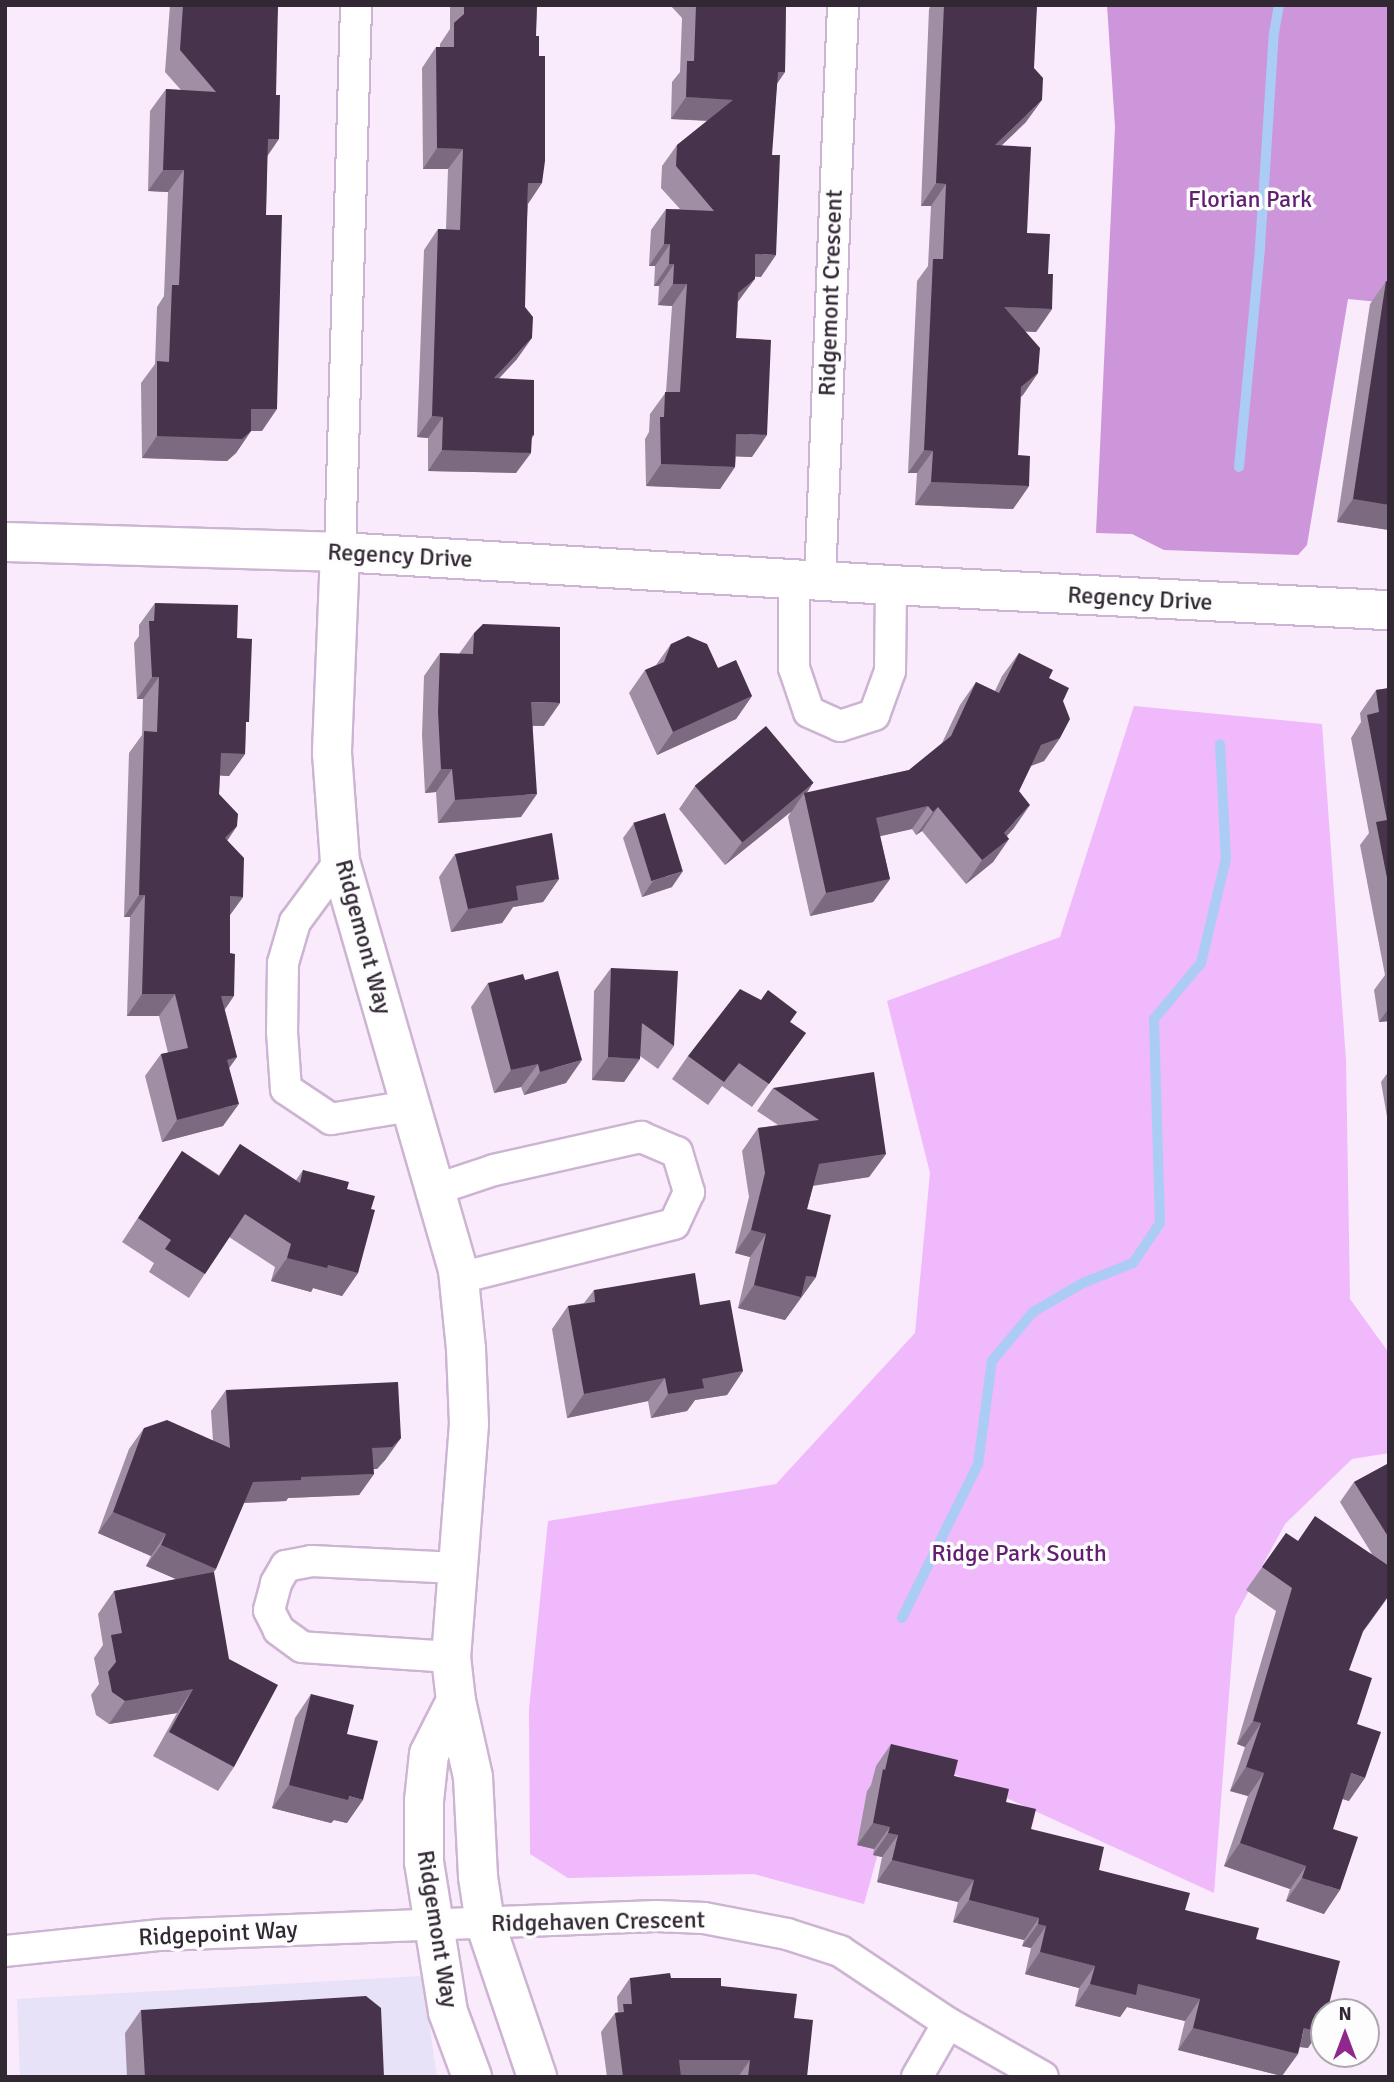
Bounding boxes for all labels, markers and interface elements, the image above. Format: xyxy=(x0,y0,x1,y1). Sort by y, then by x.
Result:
park label: Florian Park xyxy=(1188,186,1312,214)
street label: Ridgemont Crescent xyxy=(813,189,849,397)
street label: Regency Drive xyxy=(327,538,473,574)
street label: Regency Drive xyxy=(1067,581,1213,617)
street label: Ridgemont Way xyxy=(328,856,398,1018)
park label: Ridge Park South xyxy=(931,1540,1107,1568)
street label: Ridgemont Way xyxy=(410,1848,464,2010)
street label: Ridgehaven Crescent xyxy=(491,1906,705,1938)
street label: Ridgepoint Way xyxy=(138,1915,298,1953)
north arrow xyxy=(1310,1998,1380,2068)
text: N xyxy=(1338,2002,1352,2026)

